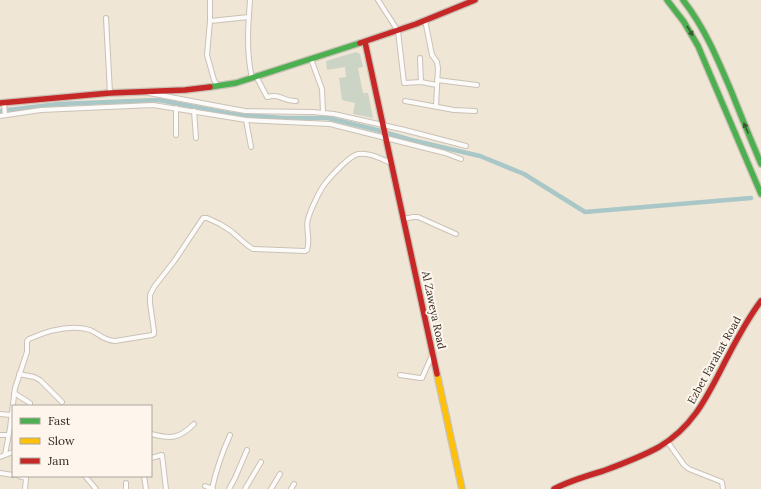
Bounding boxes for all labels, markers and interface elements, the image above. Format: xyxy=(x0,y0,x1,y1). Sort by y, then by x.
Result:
one-way arrow xyxy=(687,25,694,37)
one-way arrow xyxy=(743,123,749,134)
street label: Al Zaweya Road xyxy=(419,269,449,351)
street label: Ezbet Farahat Road xyxy=(684,313,744,406)
legend xyxy=(12,405,152,477)
text: Fast xyxy=(48,413,71,428)
text: Slow xyxy=(48,433,75,448)
text: Jam xyxy=(47,453,69,468)

